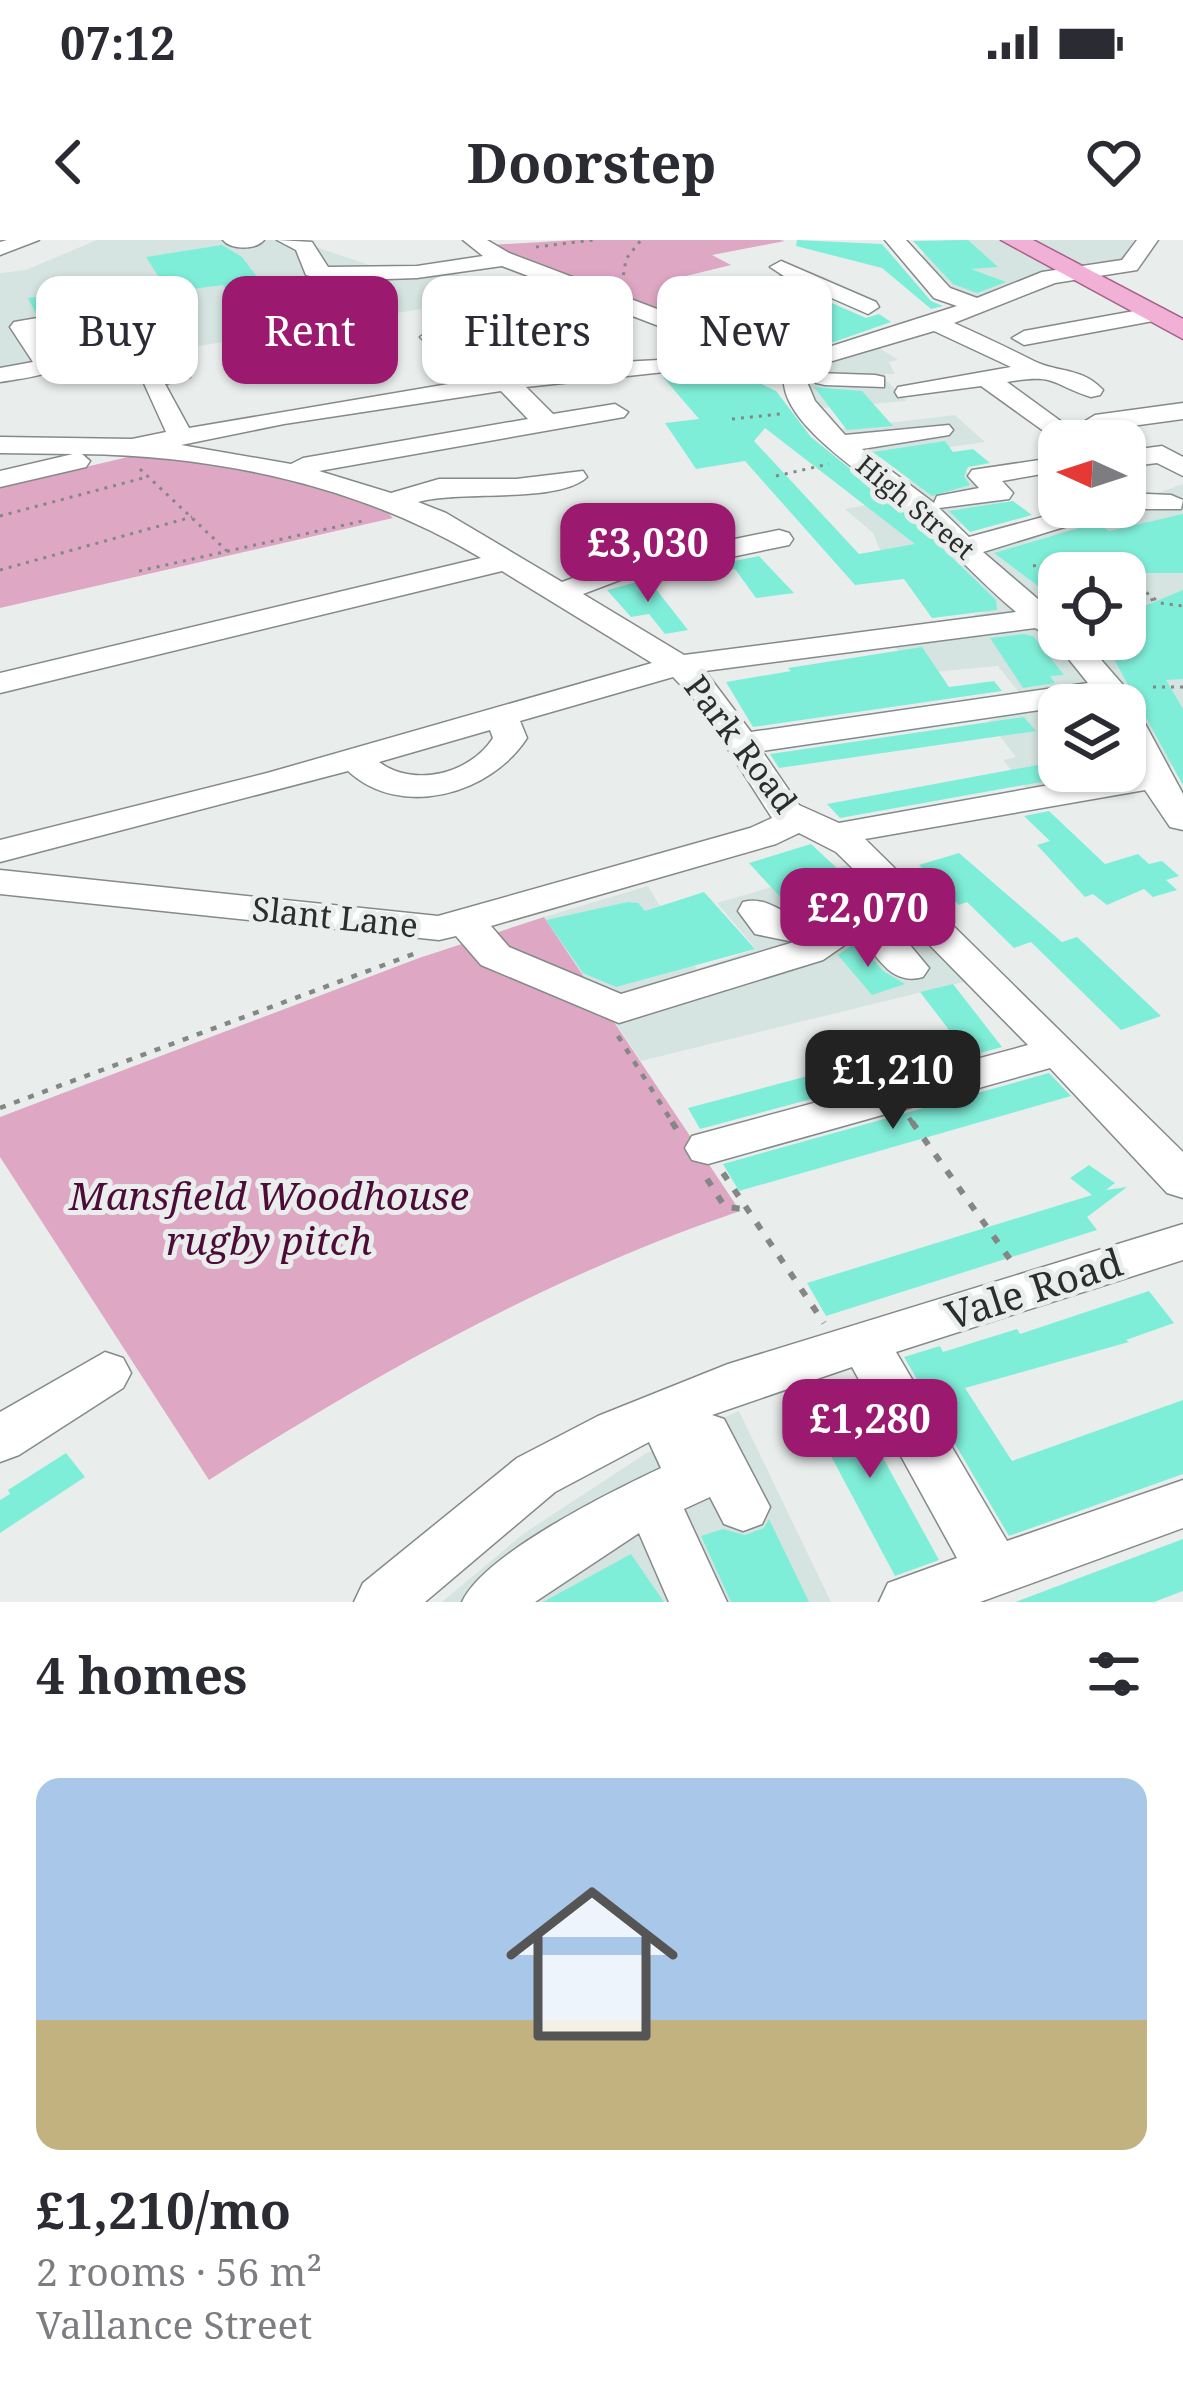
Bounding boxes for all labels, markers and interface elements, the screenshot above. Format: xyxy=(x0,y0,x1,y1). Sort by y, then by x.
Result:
text: 07:12 xyxy=(60,12,175,73)
text: Doorstep xyxy=(467,125,716,199)
icon: back xyxy=(36,129,102,195)
icon: heart xyxy=(1081,129,1147,195)
chip: Buy xyxy=(36,276,198,384)
chip: Rent xyxy=(222,276,398,384)
chip: Filters xyxy=(422,276,633,384)
chip: New xyxy=(657,276,832,384)
north arrow xyxy=(1038,420,1146,528)
map controls xyxy=(1038,420,1146,792)
street label: High Street xyxy=(849,446,983,567)
pin: £3,030 xyxy=(550,503,746,605)
text: £3,030 xyxy=(587,515,709,568)
button: locate xyxy=(1038,552,1146,660)
street label: Park Road xyxy=(675,666,808,822)
button: layers xyxy=(1038,684,1146,792)
pin: £2,070 xyxy=(770,868,966,970)
text: £2,070 xyxy=(807,880,929,933)
street label: Slant Lane xyxy=(250,885,420,948)
pin: £1,210 xyxy=(795,1030,991,1132)
text: £1,210 xyxy=(832,1042,954,1095)
park label: Mansfield Woodhouse rugby pitch xyxy=(68,1168,469,1266)
street label: Vale Road xyxy=(938,1234,1129,1341)
pin: £1,280 xyxy=(772,1379,968,1481)
text: £1,280 xyxy=(809,1391,931,1444)
text: 4 homes xyxy=(36,1639,247,1709)
icon: filters xyxy=(1081,1641,1147,1707)
icon: home xyxy=(484,1856,700,2072)
text: £1,210/mo xyxy=(36,2174,291,2244)
text: 2 rooms · 56 m² xyxy=(36,2244,322,2297)
text: Vallance Street xyxy=(36,2297,312,2350)

